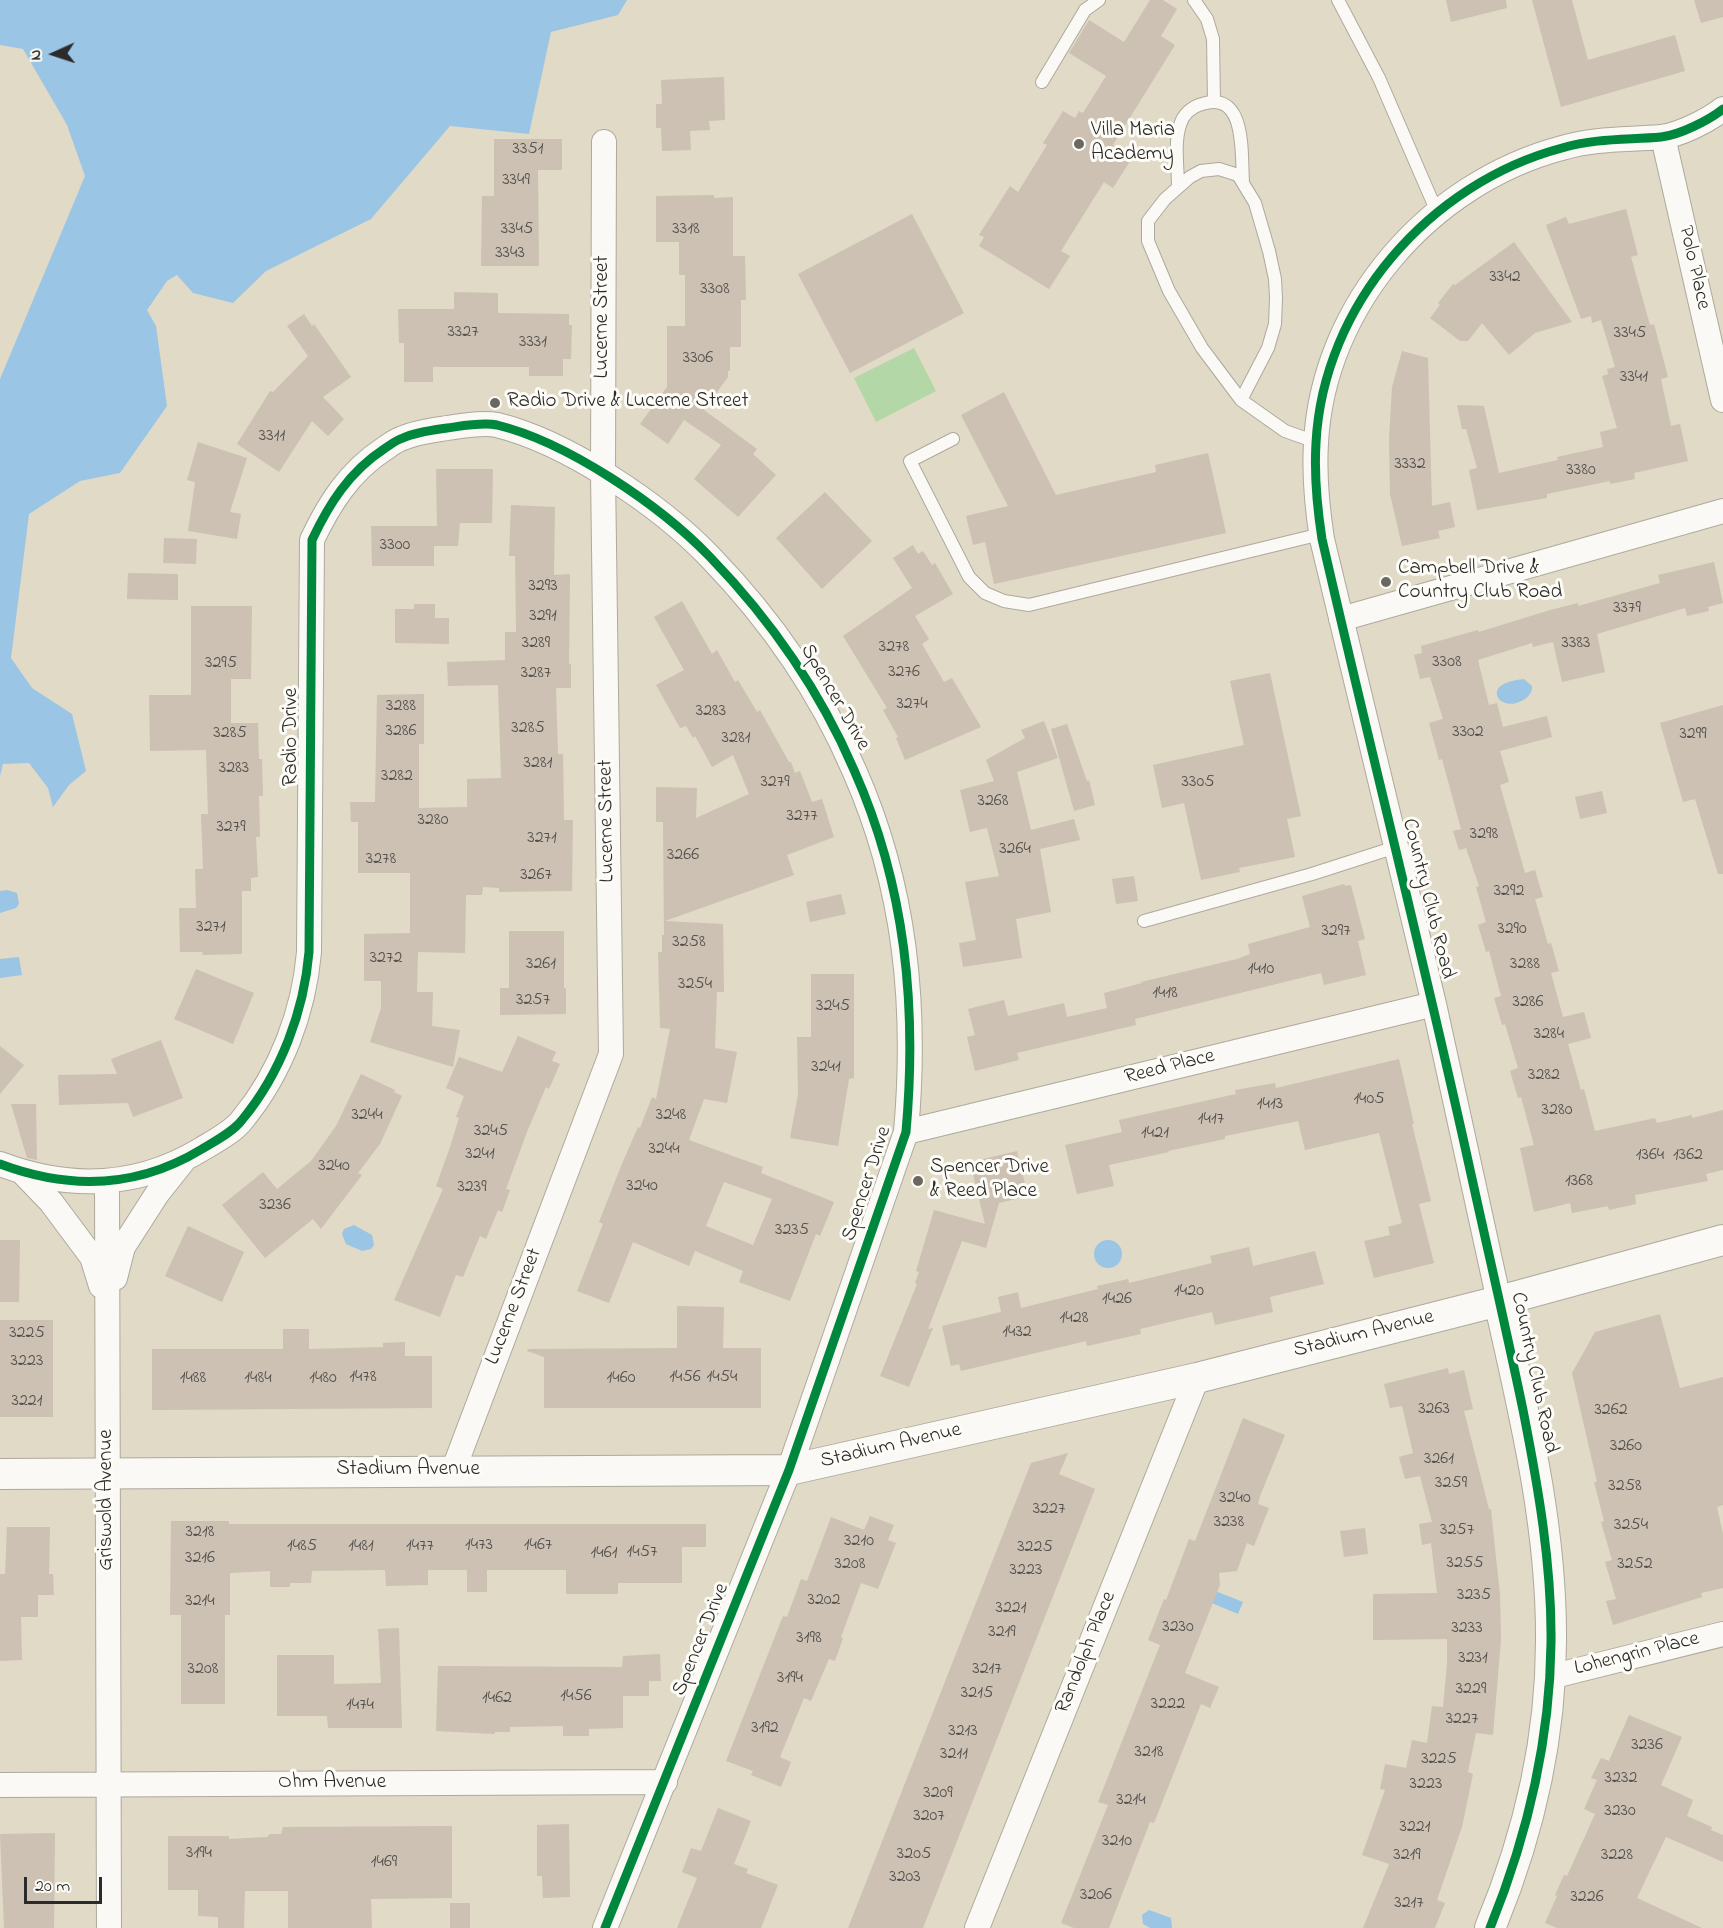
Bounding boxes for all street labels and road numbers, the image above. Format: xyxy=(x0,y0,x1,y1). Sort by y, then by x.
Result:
street label: Polo Place xyxy=(1671,224,1715,312)
street label: Lucerne Street xyxy=(591,256,617,378)
street label: Spencer Drive xyxy=(793,640,875,756)
street label: Radio Drive xyxy=(280,688,306,786)
street label: Lucerne Street xyxy=(594,759,622,883)
street label: Country Club Road xyxy=(1395,816,1459,982)
street label: Reed Place xyxy=(1122,1045,1218,1091)
street label: Spencer Drive xyxy=(838,1124,898,1244)
street label: Lucerne Street xyxy=(481,1245,549,1369)
street label: Country Club Road xyxy=(1504,1290,1562,1456)
street label: Stadium Avenue xyxy=(1291,1305,1437,1365)
street label: Stadium Avenue xyxy=(818,1419,964,1475)
street label: Griswold Avenue xyxy=(95,1429,121,1571)
street label: Stadium Avenue xyxy=(336,1458,480,1484)
street label: Spencer Drive xyxy=(668,1580,736,1700)
street label: Randolph Place xyxy=(1051,1588,1123,1718)
street label: Lohengrin Place xyxy=(1572,1627,1702,1683)
street label: Ohm Avenue xyxy=(278,1771,386,1797)

